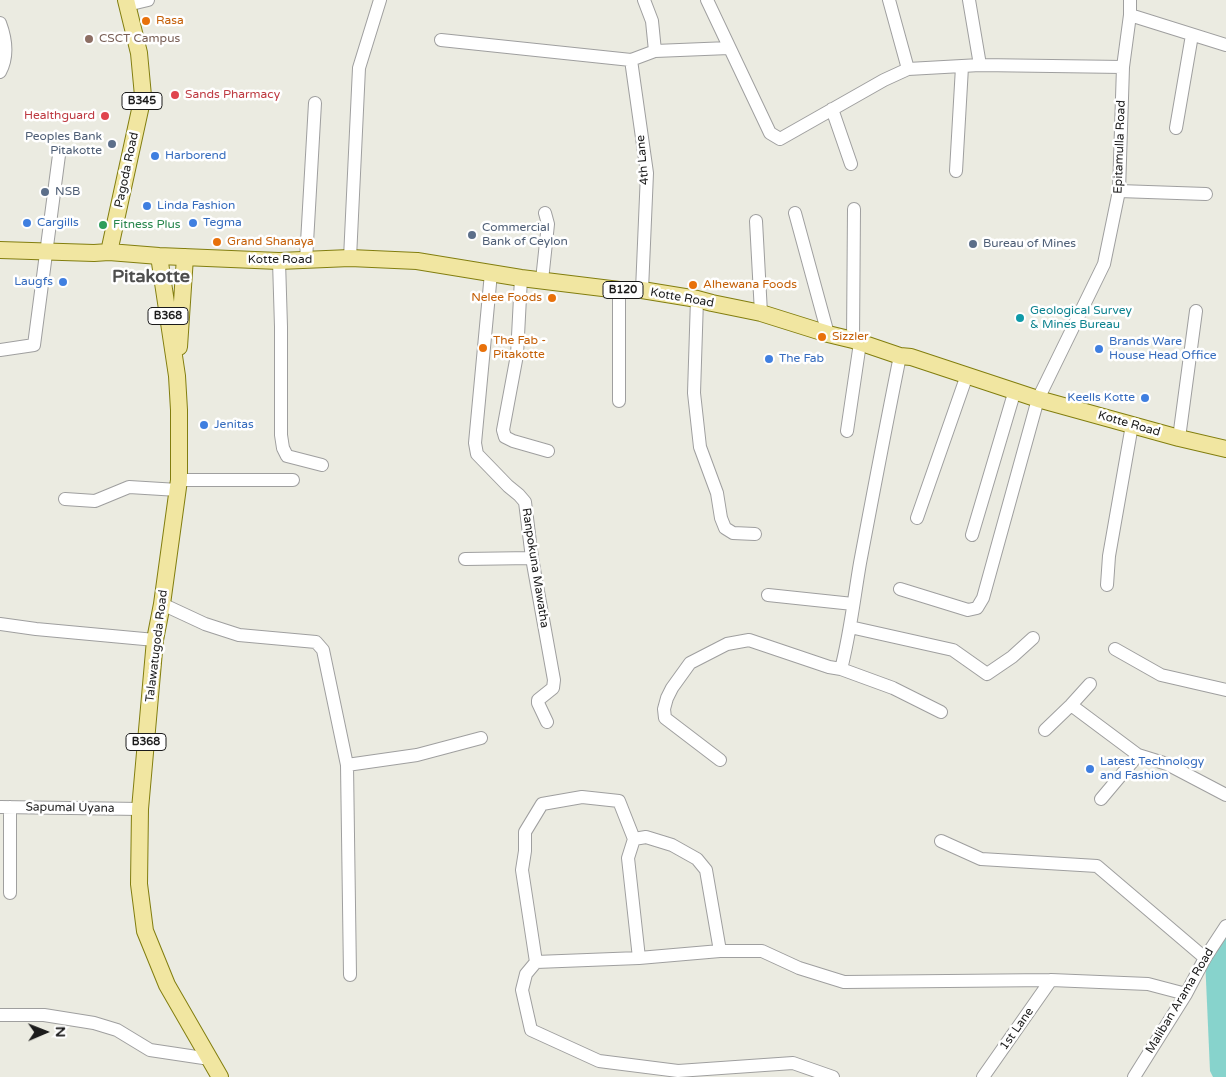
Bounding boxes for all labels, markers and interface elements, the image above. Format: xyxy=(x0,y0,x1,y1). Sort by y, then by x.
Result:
place label: Rasa xyxy=(156,14,184,28)
marker: Rasa xyxy=(140,15,152,27)
place label: CSCT Campus xyxy=(99,32,180,46)
marker: CSCT Campus xyxy=(83,33,95,45)
place label: Sands Pharmacy xyxy=(185,88,280,102)
marker: Sands Pharmacy xyxy=(169,89,181,101)
road number: B345 xyxy=(122,92,162,110)
street label: Epitamulla Road xyxy=(1111,100,1129,194)
place label: Healthguard xyxy=(24,109,95,123)
marker: Healthguard xyxy=(99,110,111,122)
place label: Peoples Bank Pitakotte xyxy=(25,130,102,158)
street label: Pagoda Road xyxy=(112,131,142,209)
street label: 4th Lane xyxy=(634,134,652,186)
marker: Peoples Bank Pitakotte xyxy=(106,138,118,150)
place label: Harborend xyxy=(165,149,226,163)
marker: Harborend xyxy=(149,150,161,162)
place label: NSB xyxy=(55,185,80,199)
marker: NSB xyxy=(39,186,51,198)
place label: Linda Fashion xyxy=(157,199,235,213)
marker: Linda Fashion xyxy=(141,200,153,212)
place label: Cargills xyxy=(37,216,79,230)
place label: Tegma xyxy=(203,216,242,230)
marker: Cargills xyxy=(21,217,33,229)
marker: Tegma xyxy=(187,217,199,229)
place label: Fitness Plus xyxy=(113,218,181,232)
marker: Fitness Plus xyxy=(97,219,109,231)
place label: Commercial Bank of Ceylon xyxy=(482,221,568,249)
marker: Commercial Bank of Ceylon xyxy=(466,229,478,241)
place label: Grand Shanaya xyxy=(227,235,314,249)
marker: Grand Shanaya xyxy=(211,236,223,248)
place label: Bureau of Mines xyxy=(983,237,1076,251)
marker: Bureau of Mines xyxy=(967,238,979,250)
street label: Kotte Road xyxy=(248,253,312,267)
district label: Pitakotte xyxy=(112,266,190,288)
place label: Laugfs xyxy=(14,275,53,289)
marker: Laugfs xyxy=(57,276,69,288)
place label: Alhewana Foods xyxy=(703,278,797,292)
marker: Alhewana Foods xyxy=(687,279,699,291)
road number: B120 xyxy=(603,282,643,298)
street label: Kotte Road xyxy=(649,285,715,311)
place label: Nelee Foods xyxy=(471,291,542,305)
marker: Nelee Foods xyxy=(546,292,558,304)
place label: Geological Survey & Mines Bureau xyxy=(1030,304,1132,332)
road number: B368 xyxy=(148,308,188,324)
marker: Geological Survey & Mines Bureau xyxy=(1014,312,1026,324)
place label: Sizzler xyxy=(832,330,869,344)
marker: Sizzler xyxy=(816,331,828,343)
place label: The Fab - Pitakotte xyxy=(493,334,546,362)
place label: Brands Ware House Head Office xyxy=(1109,335,1217,363)
marker: The Fab - Pitakotte xyxy=(477,342,489,354)
marker: Brands Ware House Head Office xyxy=(1093,343,1105,355)
place label: The Fab xyxy=(779,352,824,366)
marker: The Fab xyxy=(763,353,775,365)
place label: Keells Kotte xyxy=(1067,391,1135,405)
marker: Keells Kotte xyxy=(1139,392,1151,404)
street label: Kotte Road xyxy=(1096,408,1162,440)
place label: Jenitas xyxy=(214,418,254,432)
marker: Jenitas xyxy=(198,419,210,431)
street label: Ranpokuna Mawatha xyxy=(518,507,552,629)
street label: Talawatugoda Road xyxy=(143,589,171,703)
road number: B368 xyxy=(126,734,166,750)
place label: Latest Technology and Fashion xyxy=(1100,755,1204,783)
marker: Latest Technology and Fashion xyxy=(1084,763,1096,775)
street label: Sapumal Uyana xyxy=(25,800,115,816)
street label: Maliban Arama Road xyxy=(1143,946,1217,1056)
street label: 1st Lane xyxy=(997,1005,1037,1053)
north arrow xyxy=(20,1007,70,1057)
text: N xyxy=(52,1026,69,1038)

